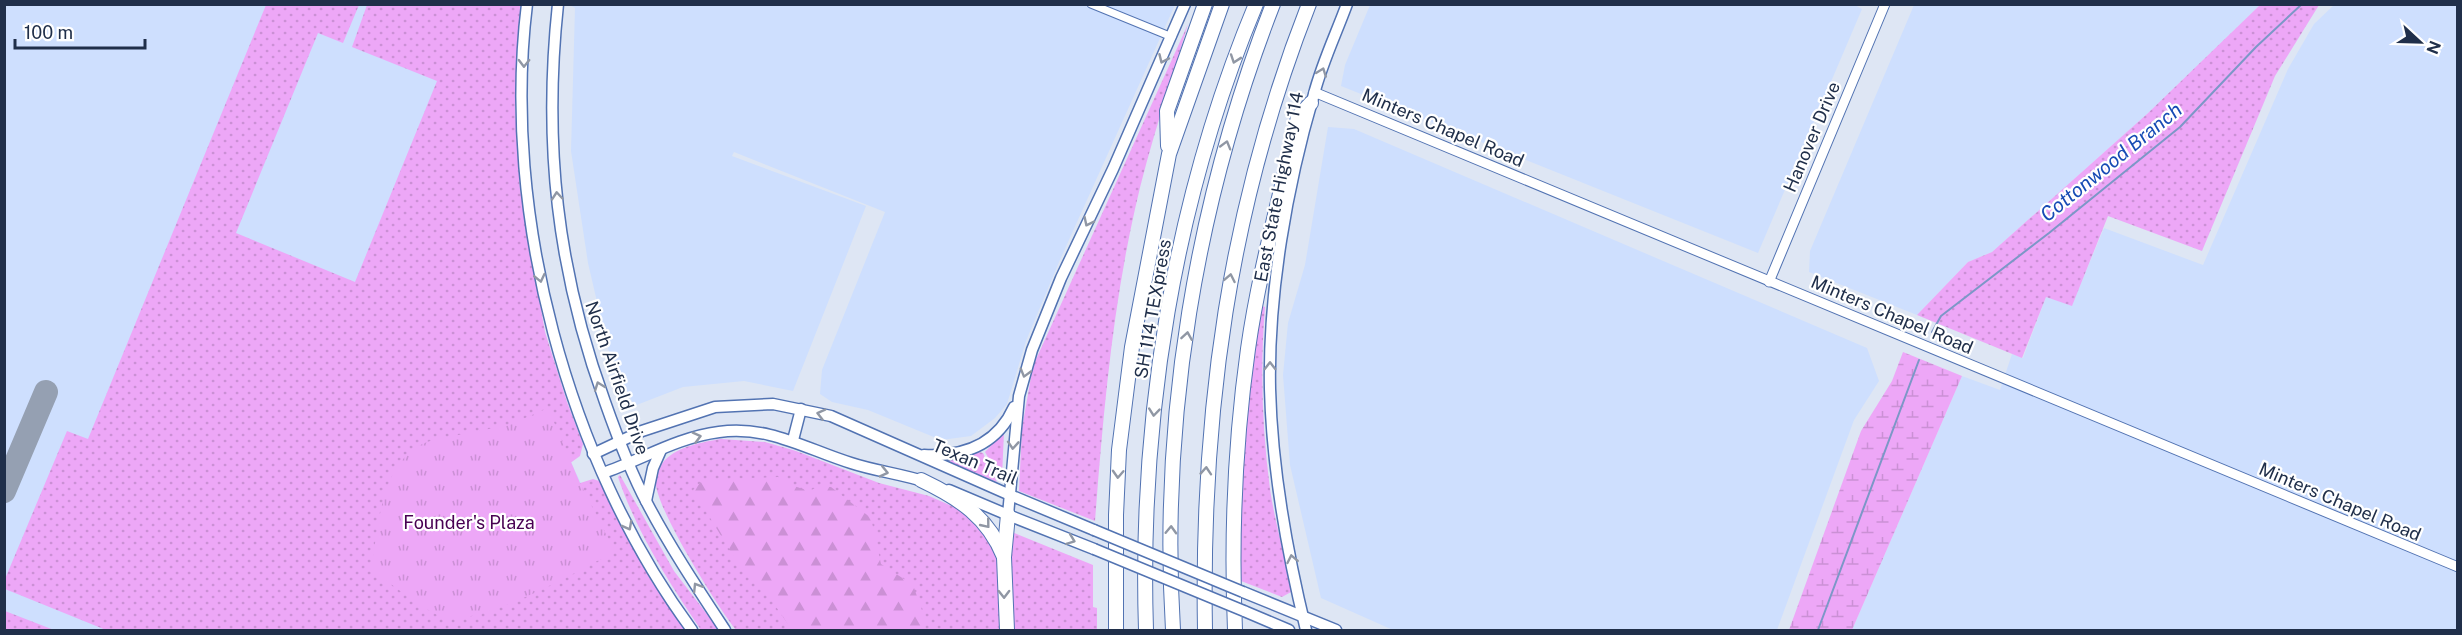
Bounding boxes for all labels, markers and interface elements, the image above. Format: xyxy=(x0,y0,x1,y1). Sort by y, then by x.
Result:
scale bar xyxy=(15,12,146,50)
north arrow xyxy=(2390,12,2450,72)
text: 100 m xyxy=(24,22,73,43)
text: N xyxy=(2422,38,2445,57)
one-way arrow xyxy=(1158,52,1170,63)
one-way arrow xyxy=(1229,53,1242,64)
one-way arrow xyxy=(517,58,530,67)
one-way arrow xyxy=(1314,67,1327,77)
street label: Hanover Drive xyxy=(1779,79,1844,195)
street label: Minters Chapel Road xyxy=(1359,84,1527,171)
street label: East State Highway 114 xyxy=(1250,90,1307,284)
water label: Cottonwood Branch xyxy=(2035,97,2187,227)
one-way arrow xyxy=(1219,140,1232,150)
one-way arrow xyxy=(551,192,564,201)
one-way arrow xyxy=(1083,216,1095,227)
street label: SH 114 TEXpress xyxy=(1130,238,1175,380)
street label: Minters Chapel Road xyxy=(1808,271,1976,358)
one-way arrow xyxy=(533,272,546,282)
one-way arrow xyxy=(1223,273,1236,283)
street label: North Airfield Drive xyxy=(581,298,654,457)
one-way arrow xyxy=(1180,331,1192,340)
one-way arrow xyxy=(1264,362,1276,371)
one-way arrow xyxy=(1020,367,1032,378)
one-way arrow xyxy=(593,381,606,392)
one-way arrow xyxy=(816,408,826,421)
one-way arrow xyxy=(1148,408,1161,417)
one-way arrow xyxy=(691,432,701,445)
street label: Texan Trail xyxy=(930,434,1021,489)
one-way arrow xyxy=(1007,440,1020,450)
street label: Minters Chapel Road xyxy=(2256,458,2424,545)
one-way arrow xyxy=(879,465,889,478)
one-way arrow xyxy=(1200,466,1213,475)
one-way arrow xyxy=(1112,469,1125,478)
park label: Founder's Plaza xyxy=(403,512,535,533)
one-way arrow xyxy=(978,517,989,528)
one-way arrow xyxy=(620,519,632,530)
one-way arrow xyxy=(1164,526,1177,535)
one-way arrow xyxy=(1064,533,1075,545)
one-way arrow xyxy=(1286,555,1299,565)
one-way arrow xyxy=(694,583,705,594)
one-way arrow xyxy=(998,589,1010,598)

